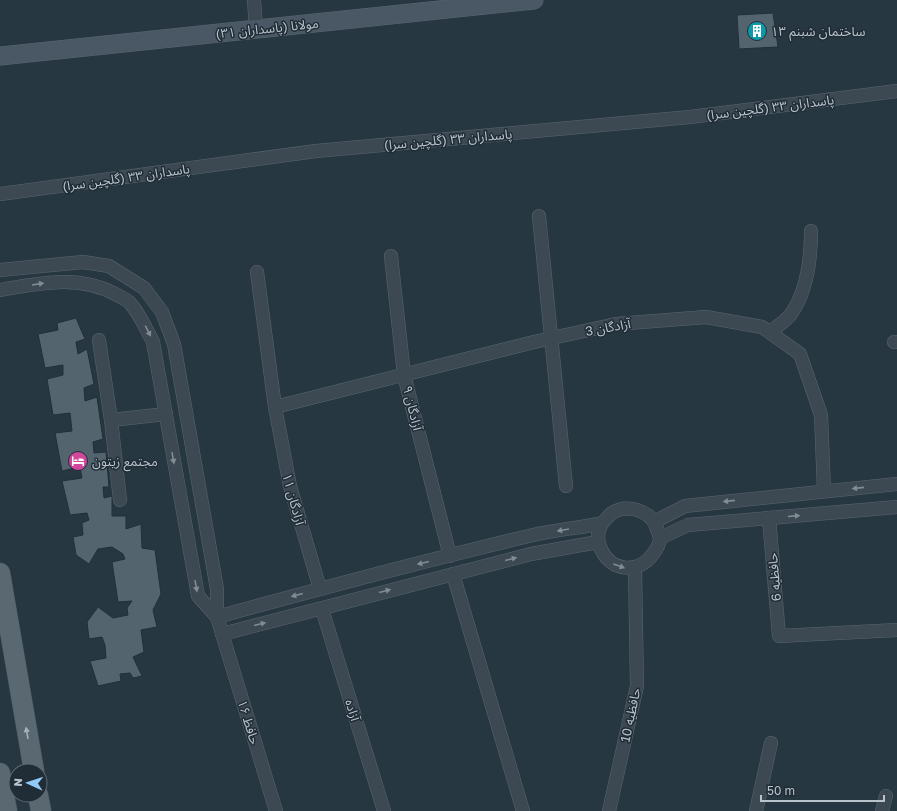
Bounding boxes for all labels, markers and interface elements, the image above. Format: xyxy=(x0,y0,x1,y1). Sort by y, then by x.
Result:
street label: مولانا (پاسداران ۳۱) xyxy=(215,15,320,43)
building icon: ساختمان شبنم ۱۳ xyxy=(746,20,768,42)
place label: ساختمان شبنم ۱۳ xyxy=(771,23,865,42)
street label: پاسداران ۳۳ (گلچین سرا) xyxy=(705,91,835,125)
street label: پاسداران ۳۳ (گلچین سرا) xyxy=(383,125,513,155)
street label: پاسداران ۳۳ (گلچین سرا) xyxy=(61,160,191,196)
one-way arrow xyxy=(32,281,45,287)
street label: آزادگان 3 xyxy=(584,315,633,340)
one-way arrow xyxy=(144,326,151,337)
street label: آزادگان ۹ xyxy=(399,384,427,433)
hotel icon: مجتمع زیتون xyxy=(67,450,89,472)
one-way arrow xyxy=(171,452,177,464)
place label: مجتمع زیتون xyxy=(92,453,158,472)
street label: آزادگان ۱۱ xyxy=(278,471,309,528)
one-way arrow xyxy=(852,484,864,491)
one-way arrow xyxy=(723,498,735,505)
one-way arrow xyxy=(788,512,800,519)
one-way arrow xyxy=(557,527,569,533)
street label: حافظیه 6 xyxy=(764,552,784,602)
one-way arrow xyxy=(505,555,517,561)
one-way arrow xyxy=(417,560,429,566)
one-way arrow xyxy=(613,563,625,569)
one-way arrow xyxy=(193,580,199,592)
one-way arrow xyxy=(379,588,392,594)
one-way arrow xyxy=(291,592,303,598)
one-way arrow xyxy=(254,621,266,627)
street label: حافظیه 10 xyxy=(616,686,644,744)
street label: آزاده xyxy=(342,697,364,724)
street label: حافظ ۱۶ xyxy=(235,698,264,747)
one-way arrow xyxy=(24,726,30,739)
north arrow xyxy=(8,763,48,803)
scale bar xyxy=(761,777,884,803)
text: N xyxy=(11,778,24,787)
text: 50 m xyxy=(767,783,795,798)

